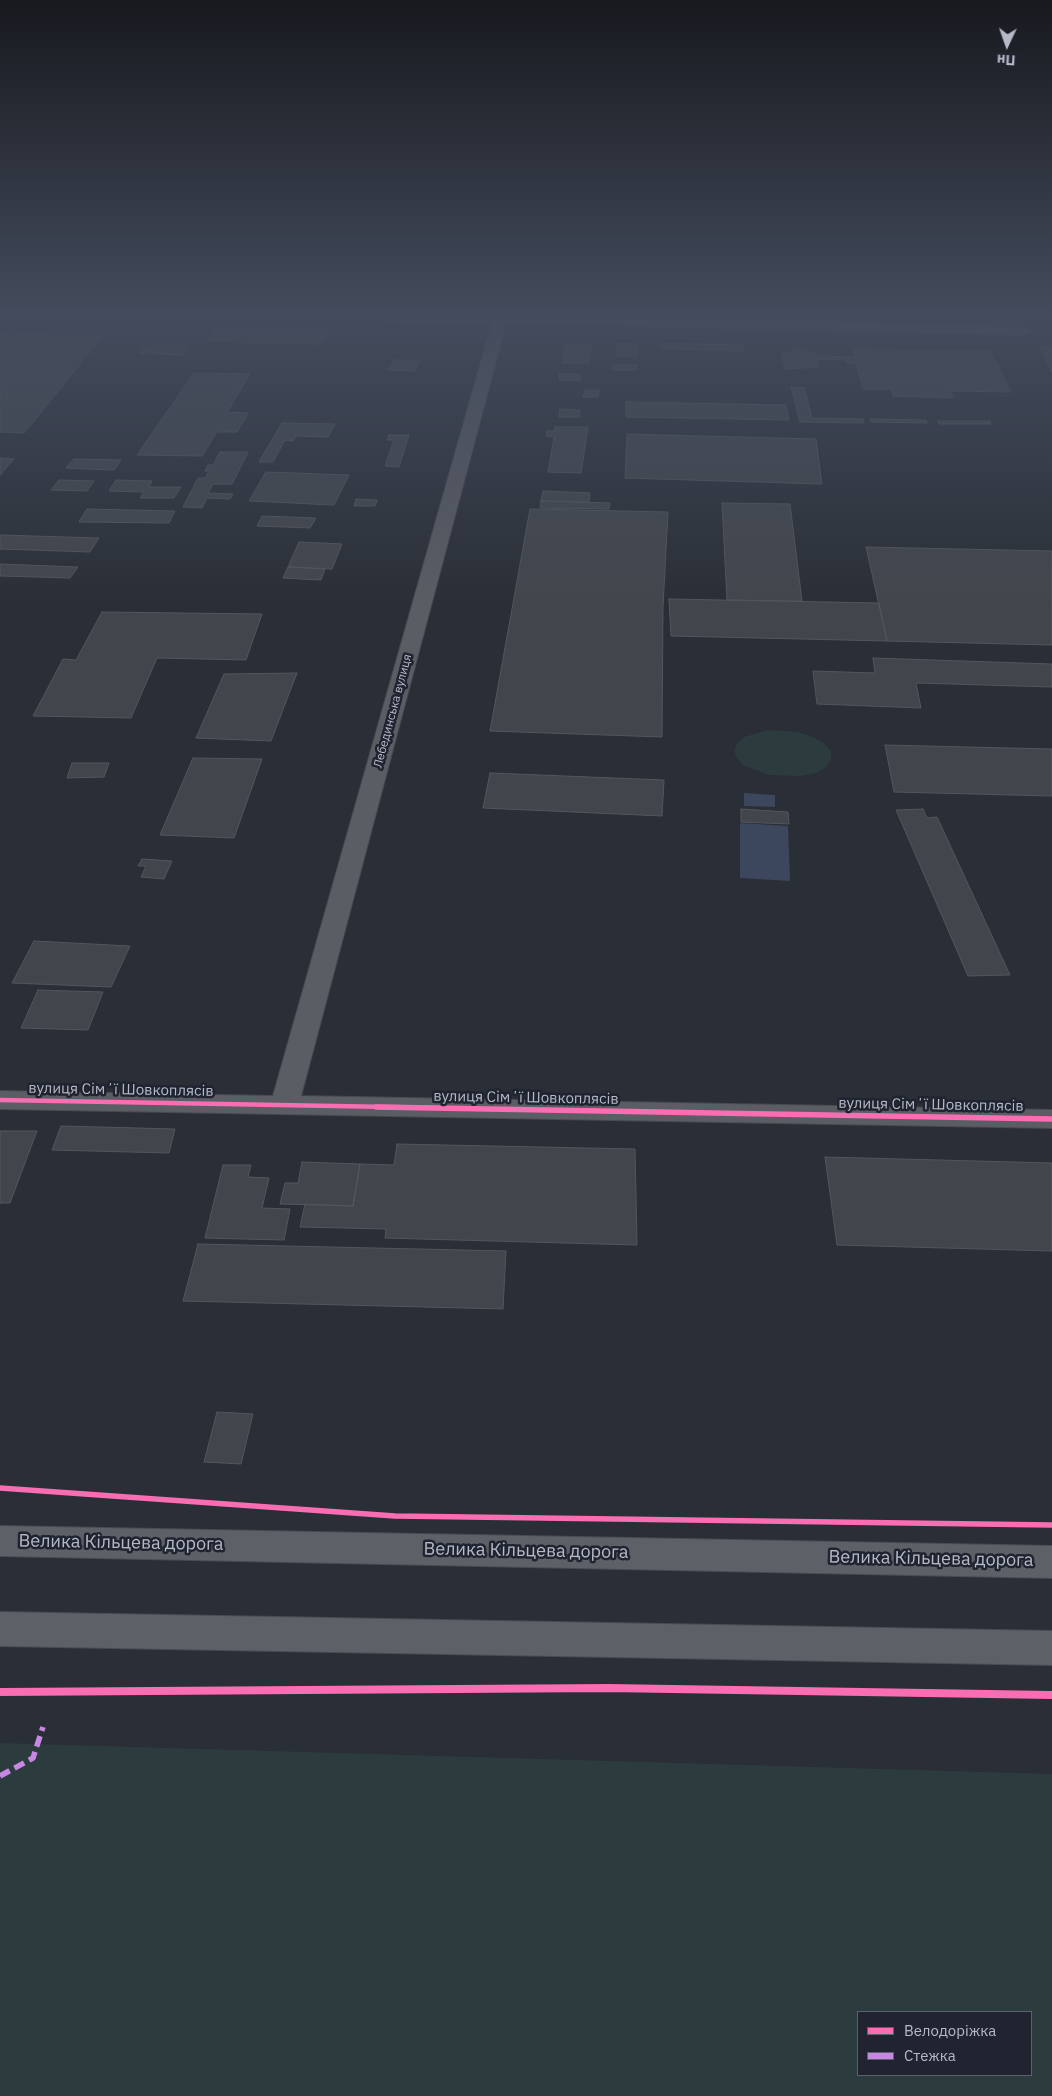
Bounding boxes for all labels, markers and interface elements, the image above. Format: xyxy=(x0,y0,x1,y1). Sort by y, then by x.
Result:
north arrow xyxy=(982,20,1032,70)
text: Пн xyxy=(997,51,1016,69)
street label: Лебединська вулиця xyxy=(371,652,415,770)
street label: вулиця Сімʼї Шовкоплясів xyxy=(28,1079,214,1101)
street label: вулиця Сімʼї Шовкоплясів xyxy=(433,1087,619,1109)
street label: вулиця Сімʼї Шовкоплясів xyxy=(838,1094,1024,1116)
street label: Велика Кільцева дорога xyxy=(18,1530,224,1556)
street label: Велика Кільцева дорога xyxy=(423,1538,629,1564)
street label: Велика Кільцева дорога xyxy=(828,1546,1034,1572)
legend xyxy=(857,2011,1032,2076)
text: Велодоріжка xyxy=(904,2021,996,2040)
text: Стежка xyxy=(904,2046,956,2065)

